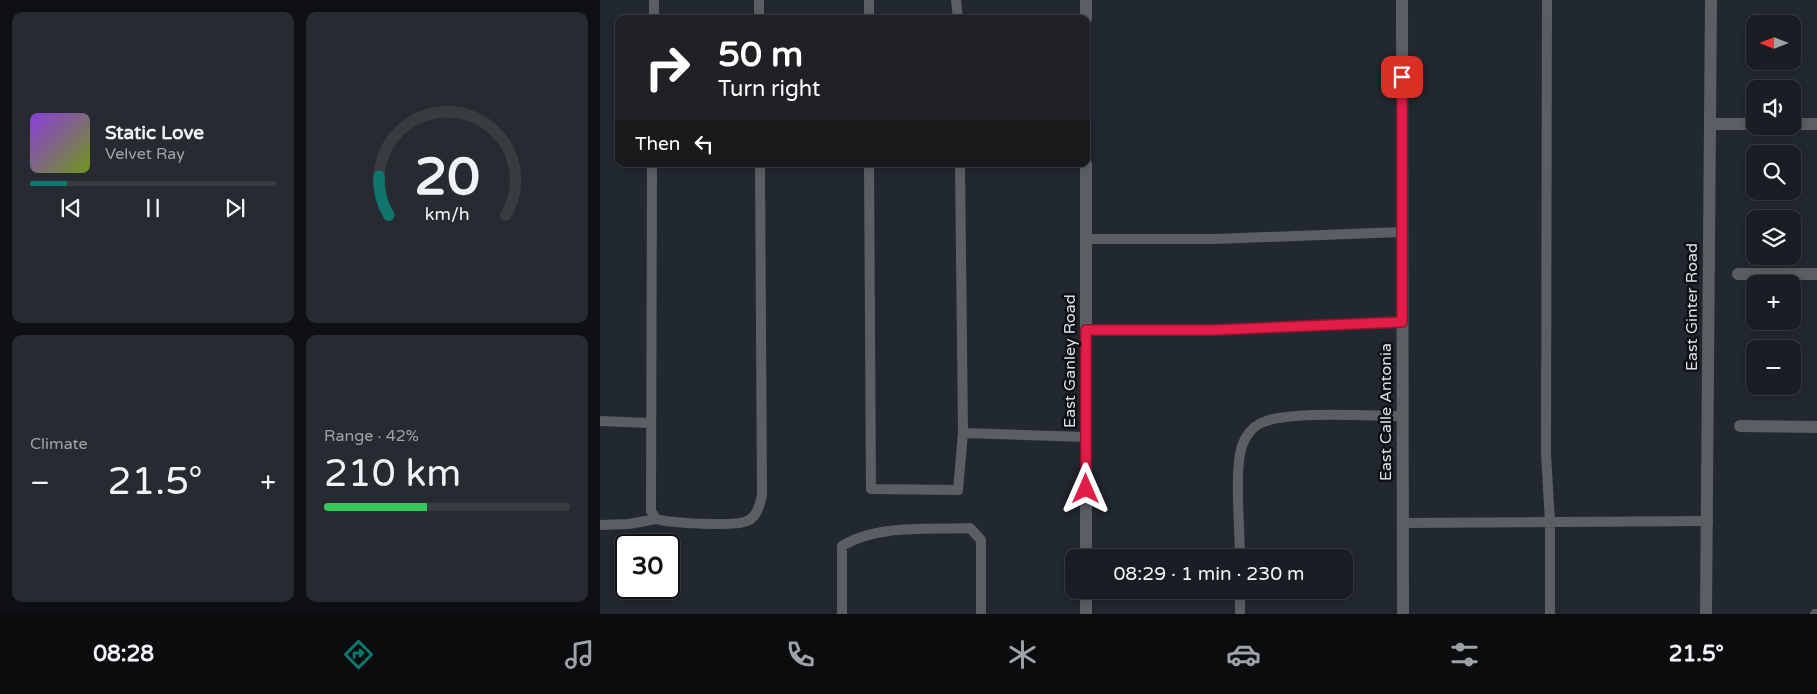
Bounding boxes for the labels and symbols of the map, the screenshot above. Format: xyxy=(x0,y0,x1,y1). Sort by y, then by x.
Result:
north arrow xyxy=(1746,15,1801,70)
pin xyxy=(1381,56,1423,98)
street label: East Ginter Road xyxy=(1682,243,1702,371)
street label: East Ganley Road xyxy=(1060,294,1080,428)
street label: East Calle Antonia xyxy=(1376,343,1396,481)
position arrow xyxy=(1059,462,1111,514)
speed limit sign: 30 xyxy=(615,534,680,599)

